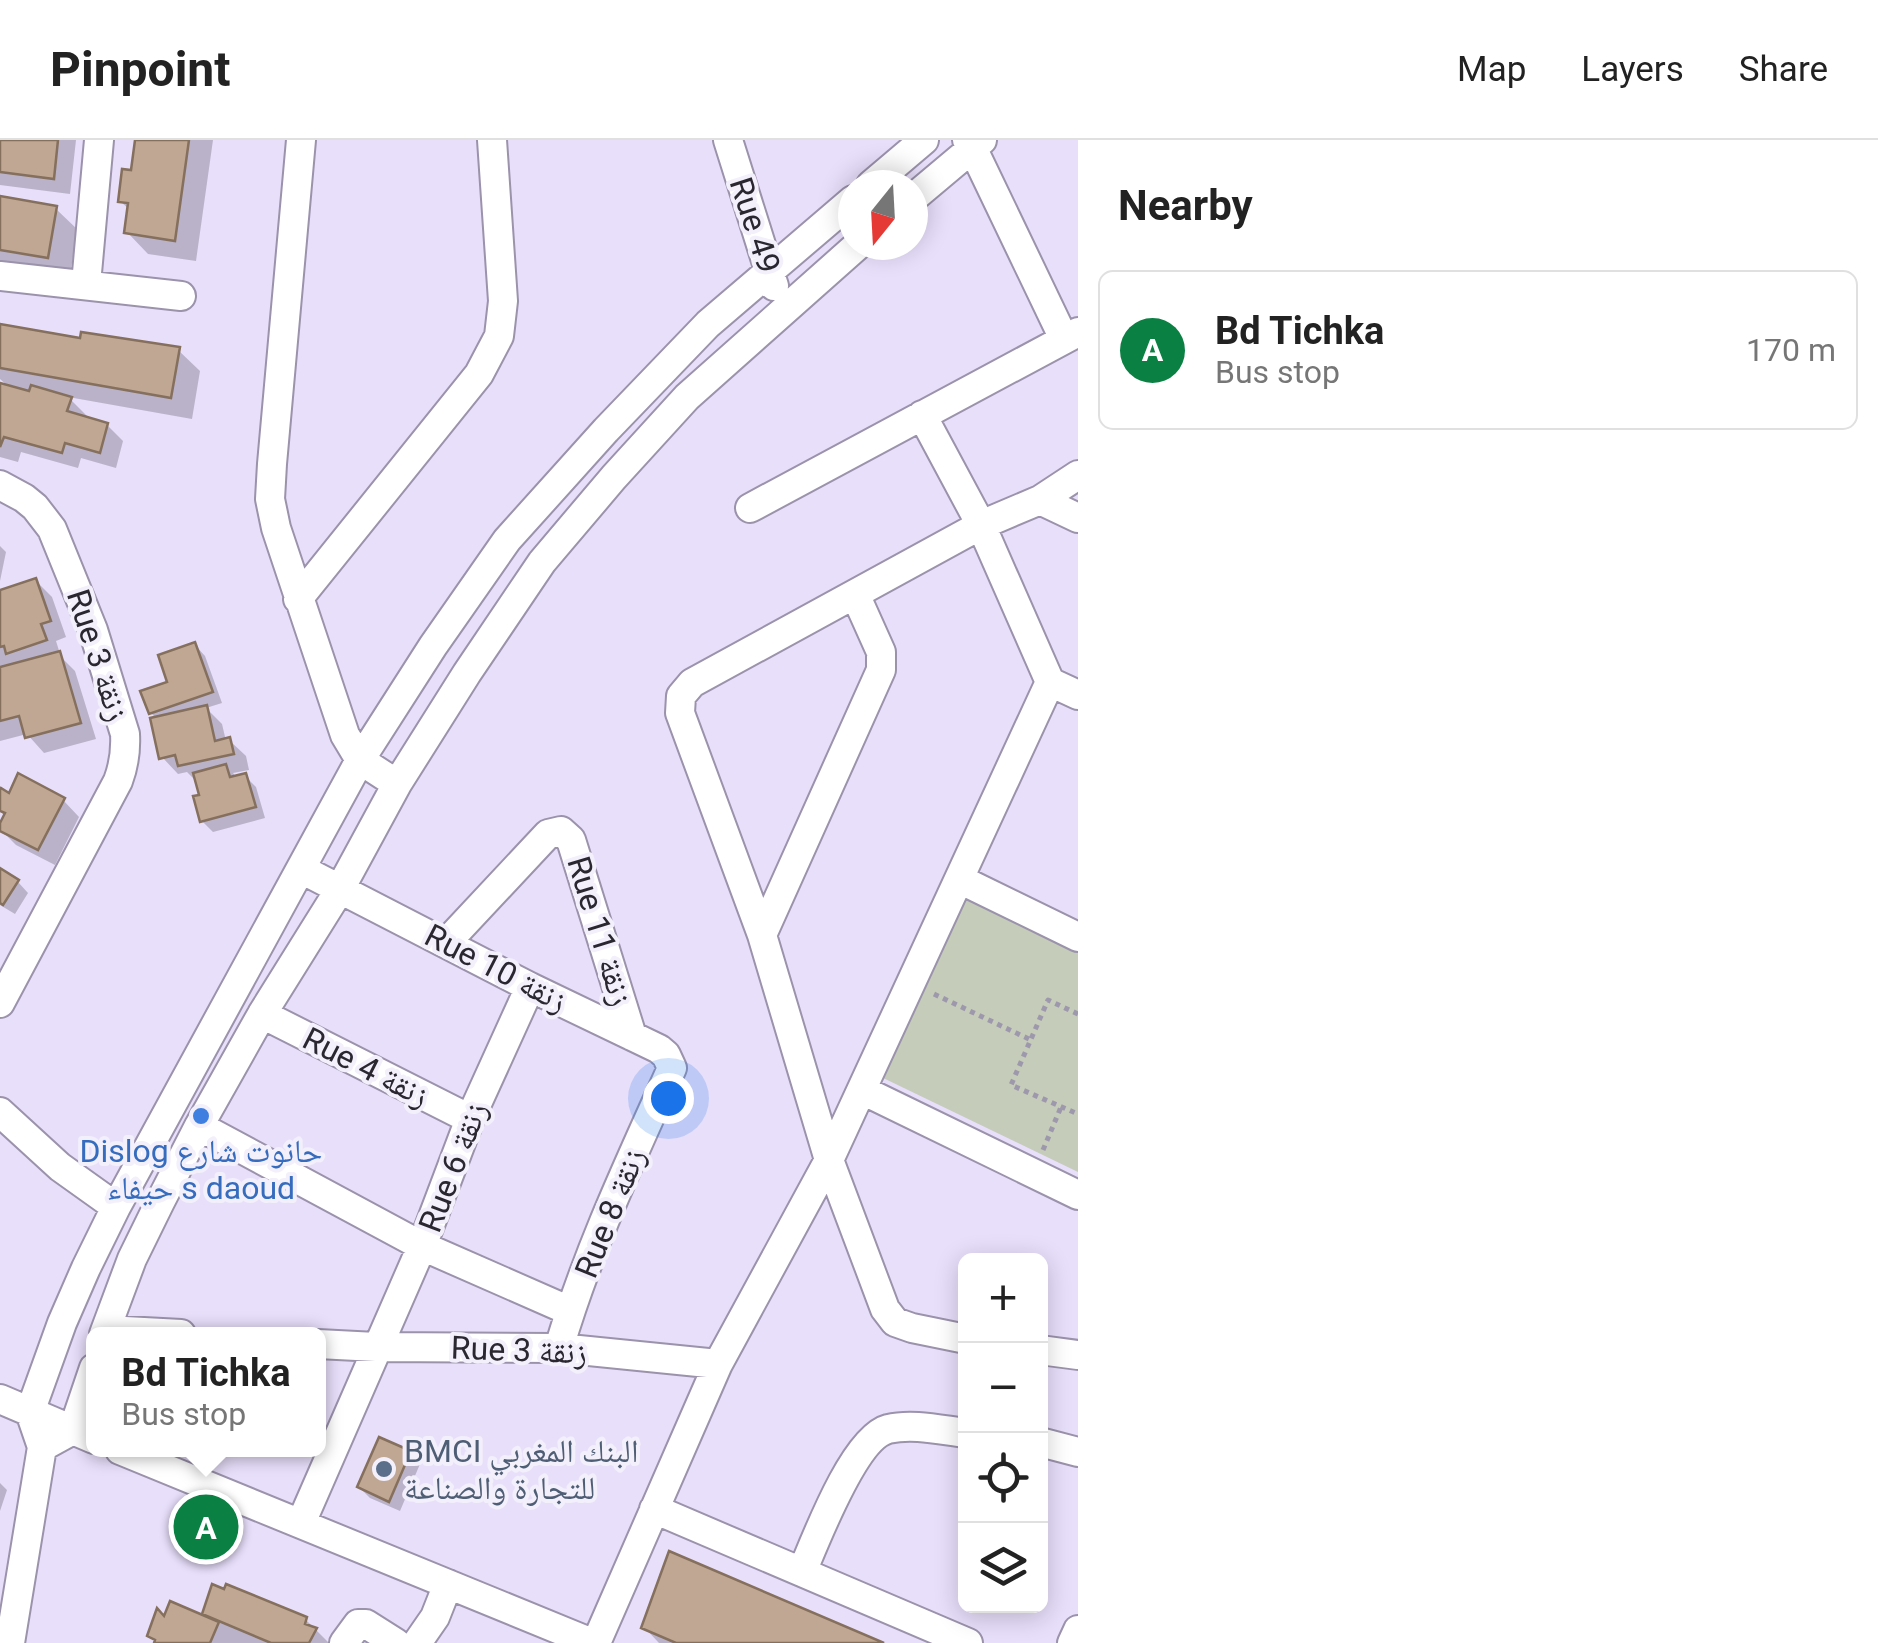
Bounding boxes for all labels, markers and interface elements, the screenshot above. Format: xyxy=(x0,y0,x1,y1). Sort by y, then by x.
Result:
text: Pinpoint xyxy=(50,41,231,98)
text: Map xyxy=(1457,49,1526,90)
text: Layers xyxy=(1581,49,1684,90)
text: Share xyxy=(1739,49,1828,90)
north arrow xyxy=(838,170,928,260)
street label: Rue 49 xyxy=(722,172,788,278)
text: Nearby xyxy=(1118,181,1253,230)
text: Bd Tichka xyxy=(1215,309,1384,353)
text: A xyxy=(1142,331,1163,369)
text: 170 m xyxy=(1746,331,1836,369)
text: Bus stop xyxy=(1215,353,1340,391)
street label: Rue 3 زنقة xyxy=(59,584,137,726)
street label: Rue 11 زنقة xyxy=(559,852,641,1010)
street label: Rue 10 زنقة xyxy=(419,916,573,1020)
street label: Rue 4 زنقة xyxy=(297,1019,435,1115)
your location xyxy=(643,1073,694,1124)
street label: Rue 6 زنقة xyxy=(411,1097,495,1237)
marker: Dislog حانوت شارع حيفاء s daoud xyxy=(190,1105,212,1127)
place label: Dislog حانوت شارع حيفاء s daoud xyxy=(80,1132,322,1207)
street label: Rue 8 زنقة xyxy=(567,1143,653,1283)
map controls xyxy=(958,1253,1048,1613)
button: + xyxy=(958,1253,1048,1343)
popup xyxy=(86,1327,326,1457)
street label: Rue 3 زنقة xyxy=(450,1329,588,1371)
button: − xyxy=(958,1343,1048,1433)
text: Bd Tichka xyxy=(121,1351,291,1395)
text: Bus stop xyxy=(121,1395,246,1433)
place label: BMCI البنك المغربي للتجارة والصناعة xyxy=(404,1432,639,1507)
button: locate xyxy=(958,1433,1048,1523)
marker: BMCI البنك المغربي للتجارة والصناعة xyxy=(373,1458,395,1480)
pin: A xyxy=(174,1490,238,1564)
button: layers xyxy=(958,1523,1048,1613)

